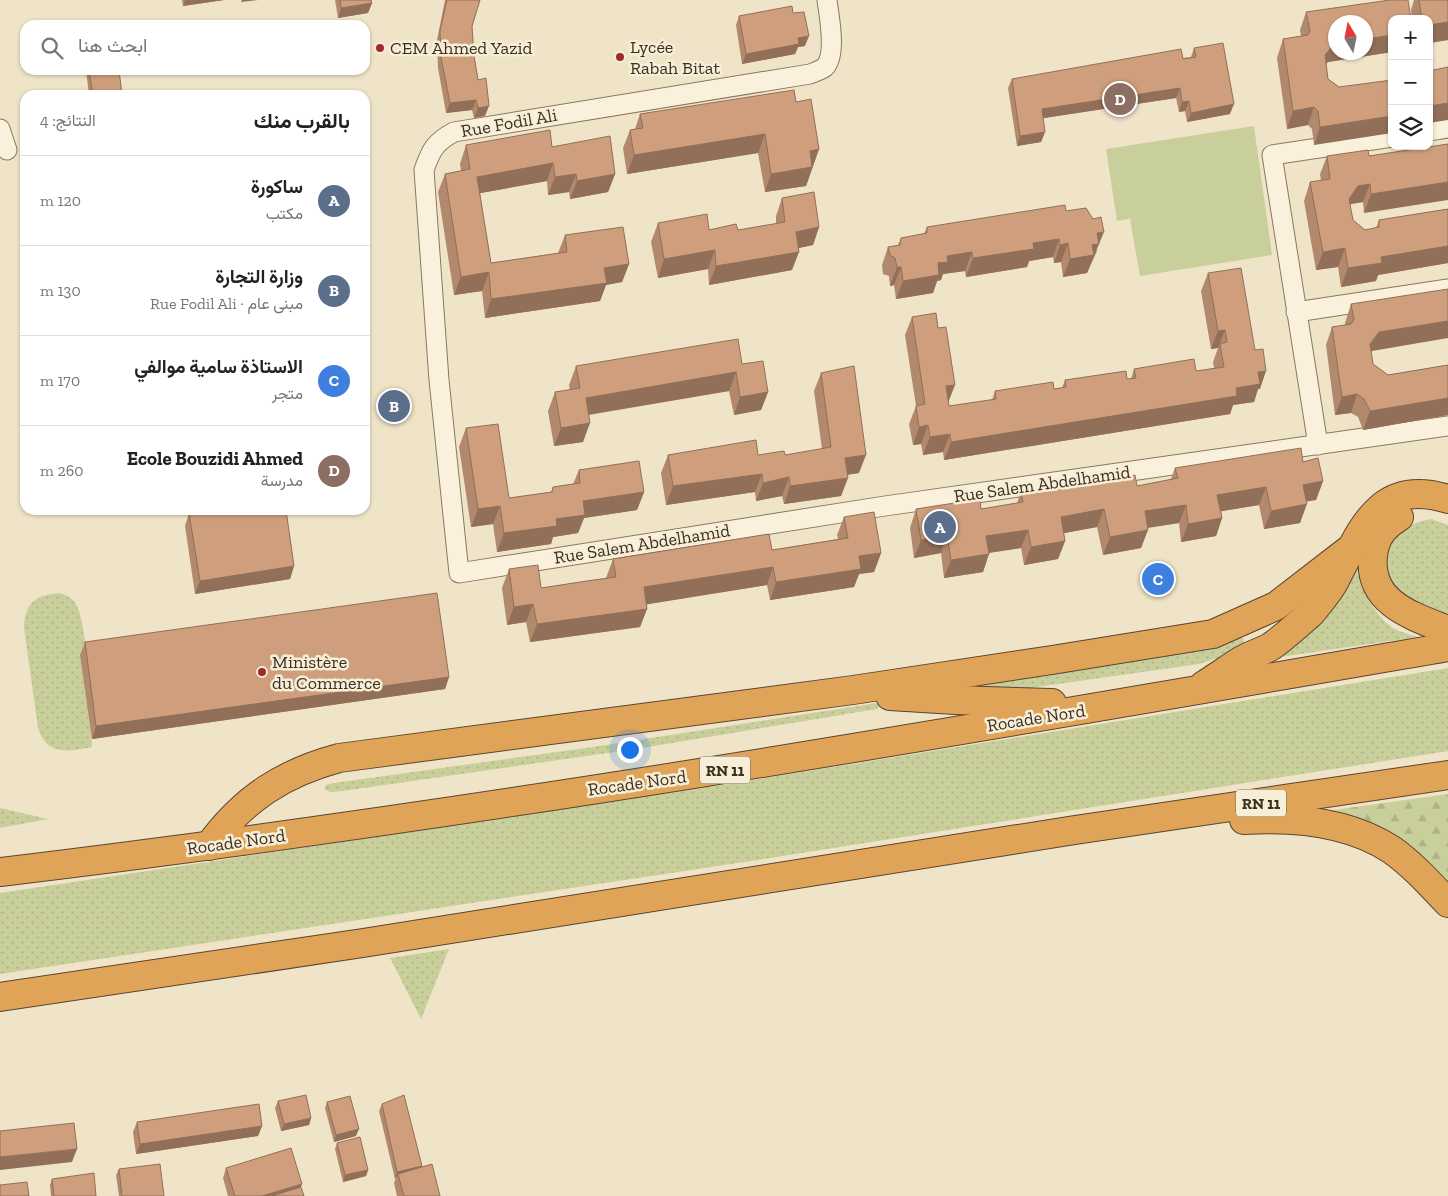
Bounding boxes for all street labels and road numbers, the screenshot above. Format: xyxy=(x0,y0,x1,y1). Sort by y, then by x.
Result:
street label: Rue Fodil Ali xyxy=(459,104,559,142)
street label: Rue Salem Abdelhamid xyxy=(952,461,1132,507)
street label: Rue Salem Abdelhamid xyxy=(552,519,732,569)
street label: Rocade Nord xyxy=(985,699,1087,737)
road number: RN 11 xyxy=(700,756,750,784)
street label: Rocade Nord xyxy=(586,765,688,801)
road number: RN 11 xyxy=(1236,790,1286,816)
street label: Rocade Nord xyxy=(185,824,287,860)

